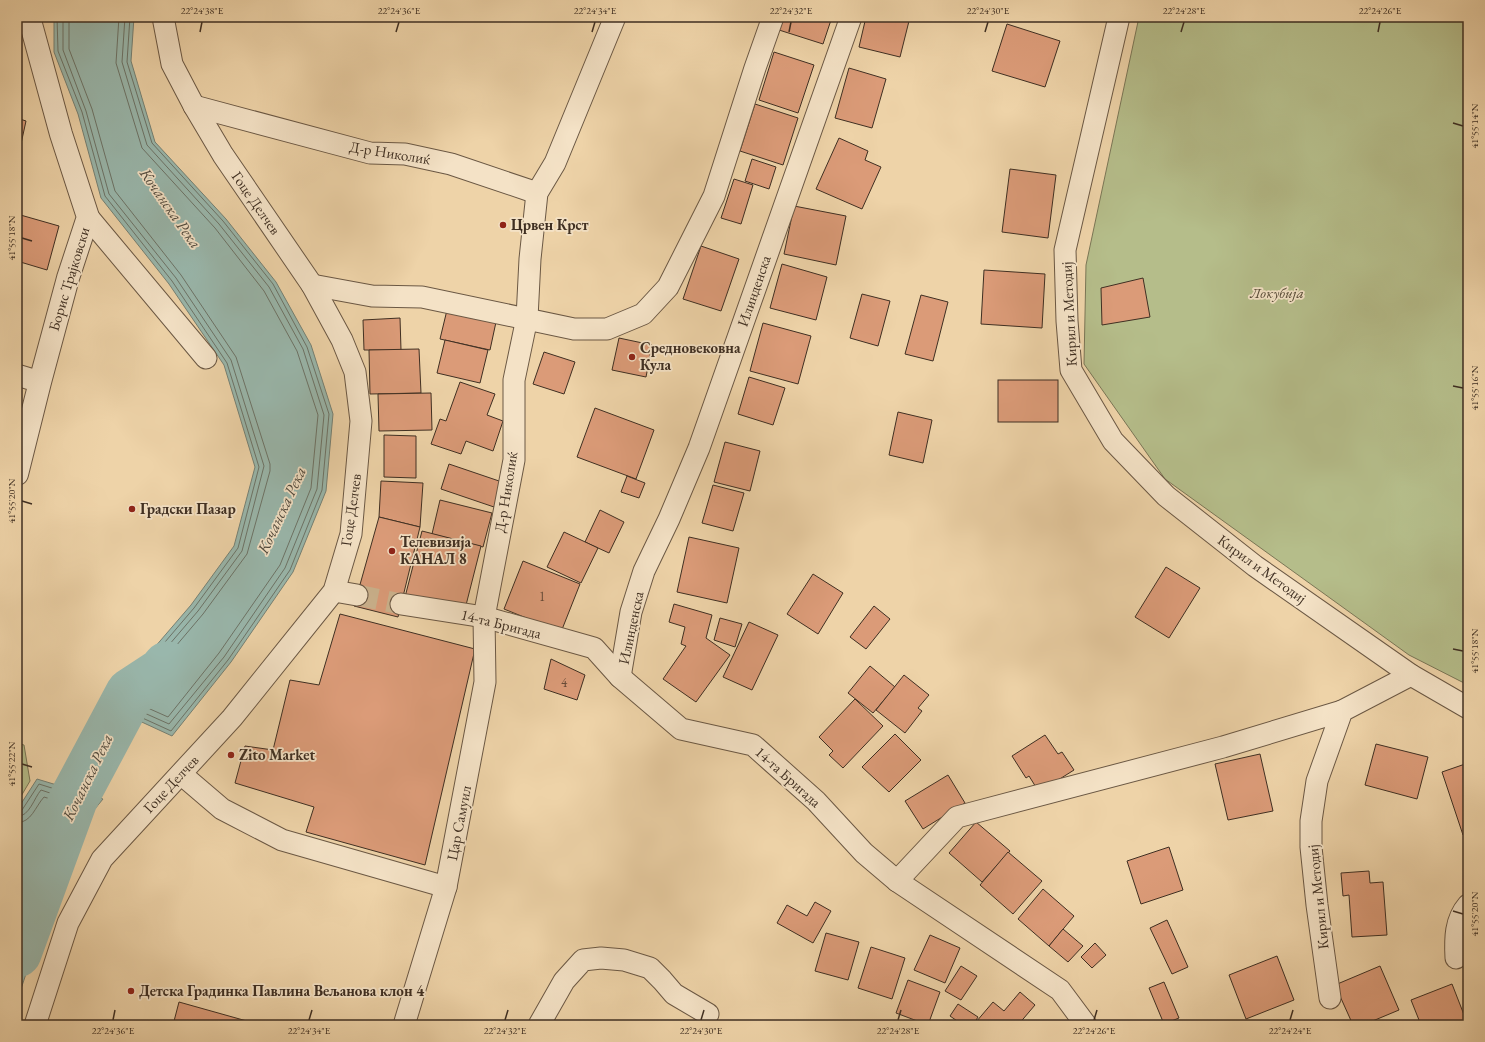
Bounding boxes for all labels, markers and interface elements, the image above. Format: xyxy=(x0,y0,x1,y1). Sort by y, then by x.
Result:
text: 22°24'38"E xyxy=(181,4,224,17)
text: 22°24'36"E xyxy=(378,4,421,17)
text: 22°24'34"E xyxy=(574,4,617,17)
text: 22°24'32"E xyxy=(770,4,813,17)
text: 22°24'30"E xyxy=(967,4,1010,17)
text: 22°24'28"E xyxy=(1163,4,1206,17)
text: 22°24'26"E xyxy=(1359,4,1402,17)
text: 41°55'14"N xyxy=(1468,103,1481,148)
street label: Д-р Николиќ xyxy=(348,137,432,168)
water label: Кочанска Река xyxy=(135,163,206,253)
street label: Гоце Делчев xyxy=(228,167,285,238)
text: 41°55'18"N xyxy=(5,215,18,260)
place label: Црвен Крст xyxy=(511,215,589,234)
marker: Црвен Крст xyxy=(498,220,508,230)
street label: Борис Трајковски xyxy=(44,224,93,333)
street label: Илинденска xyxy=(732,253,775,329)
street label: Кирил и Методиј xyxy=(1056,261,1081,367)
park label: Локубија xyxy=(1249,283,1304,302)
place label: Средновековна Кула xyxy=(640,338,741,374)
marker: Средновековна Кула xyxy=(627,352,637,362)
text: 41°55'16"N xyxy=(1468,365,1481,410)
street label: Д-р Николиќ xyxy=(490,450,521,534)
water label: Кочанска Река xyxy=(252,463,311,558)
street label: Гоце Делчев xyxy=(336,472,365,547)
text: 41°55'20"N xyxy=(5,478,18,523)
place label: Градски Пазар xyxy=(140,499,236,518)
marker: Градски Пазар xyxy=(127,504,137,514)
street label: Кирил и Методиј xyxy=(1214,530,1310,607)
place label: Телевизија КАНАЛ 8 xyxy=(400,532,472,568)
marker: Телевизија КАНАЛ 8 xyxy=(387,546,397,556)
house number: 1 xyxy=(539,588,545,605)
street label: Илинденска xyxy=(613,590,648,666)
street label: 14-та Бригада xyxy=(459,604,543,643)
text: 41°55'18"N xyxy=(1468,628,1481,673)
house number: 4 xyxy=(561,674,568,691)
water label: Кочанска Река xyxy=(57,731,117,825)
text: 41°55'22"N xyxy=(5,741,18,786)
street label: 14-та Бригада xyxy=(751,742,825,811)
place label: Zito Market xyxy=(239,745,315,764)
street label: Гоце Делчев xyxy=(139,750,202,817)
marker: Zito Market xyxy=(226,750,236,760)
street label: Цар Самуил xyxy=(442,784,475,862)
street label: Кирил и Методиј xyxy=(1303,844,1332,950)
text: 41°55'20"N xyxy=(1468,891,1481,936)
place label: Детска Градинка Павлина Вељанова клон 4 xyxy=(139,981,425,1000)
marker: Детска Градинка Павлина Вељанова клон 4 xyxy=(126,986,136,996)
text: 22°24'36"E xyxy=(92,1024,135,1037)
text: 22°24'34"E xyxy=(288,1024,331,1037)
text: 22°24'32"E xyxy=(484,1024,527,1037)
text: 22°24'30"E xyxy=(680,1024,723,1037)
text: 22°24'28"E xyxy=(877,1024,920,1037)
text: 22°24'26"E xyxy=(1073,1024,1116,1037)
text: 22°24'24"E xyxy=(1269,1024,1312,1037)

